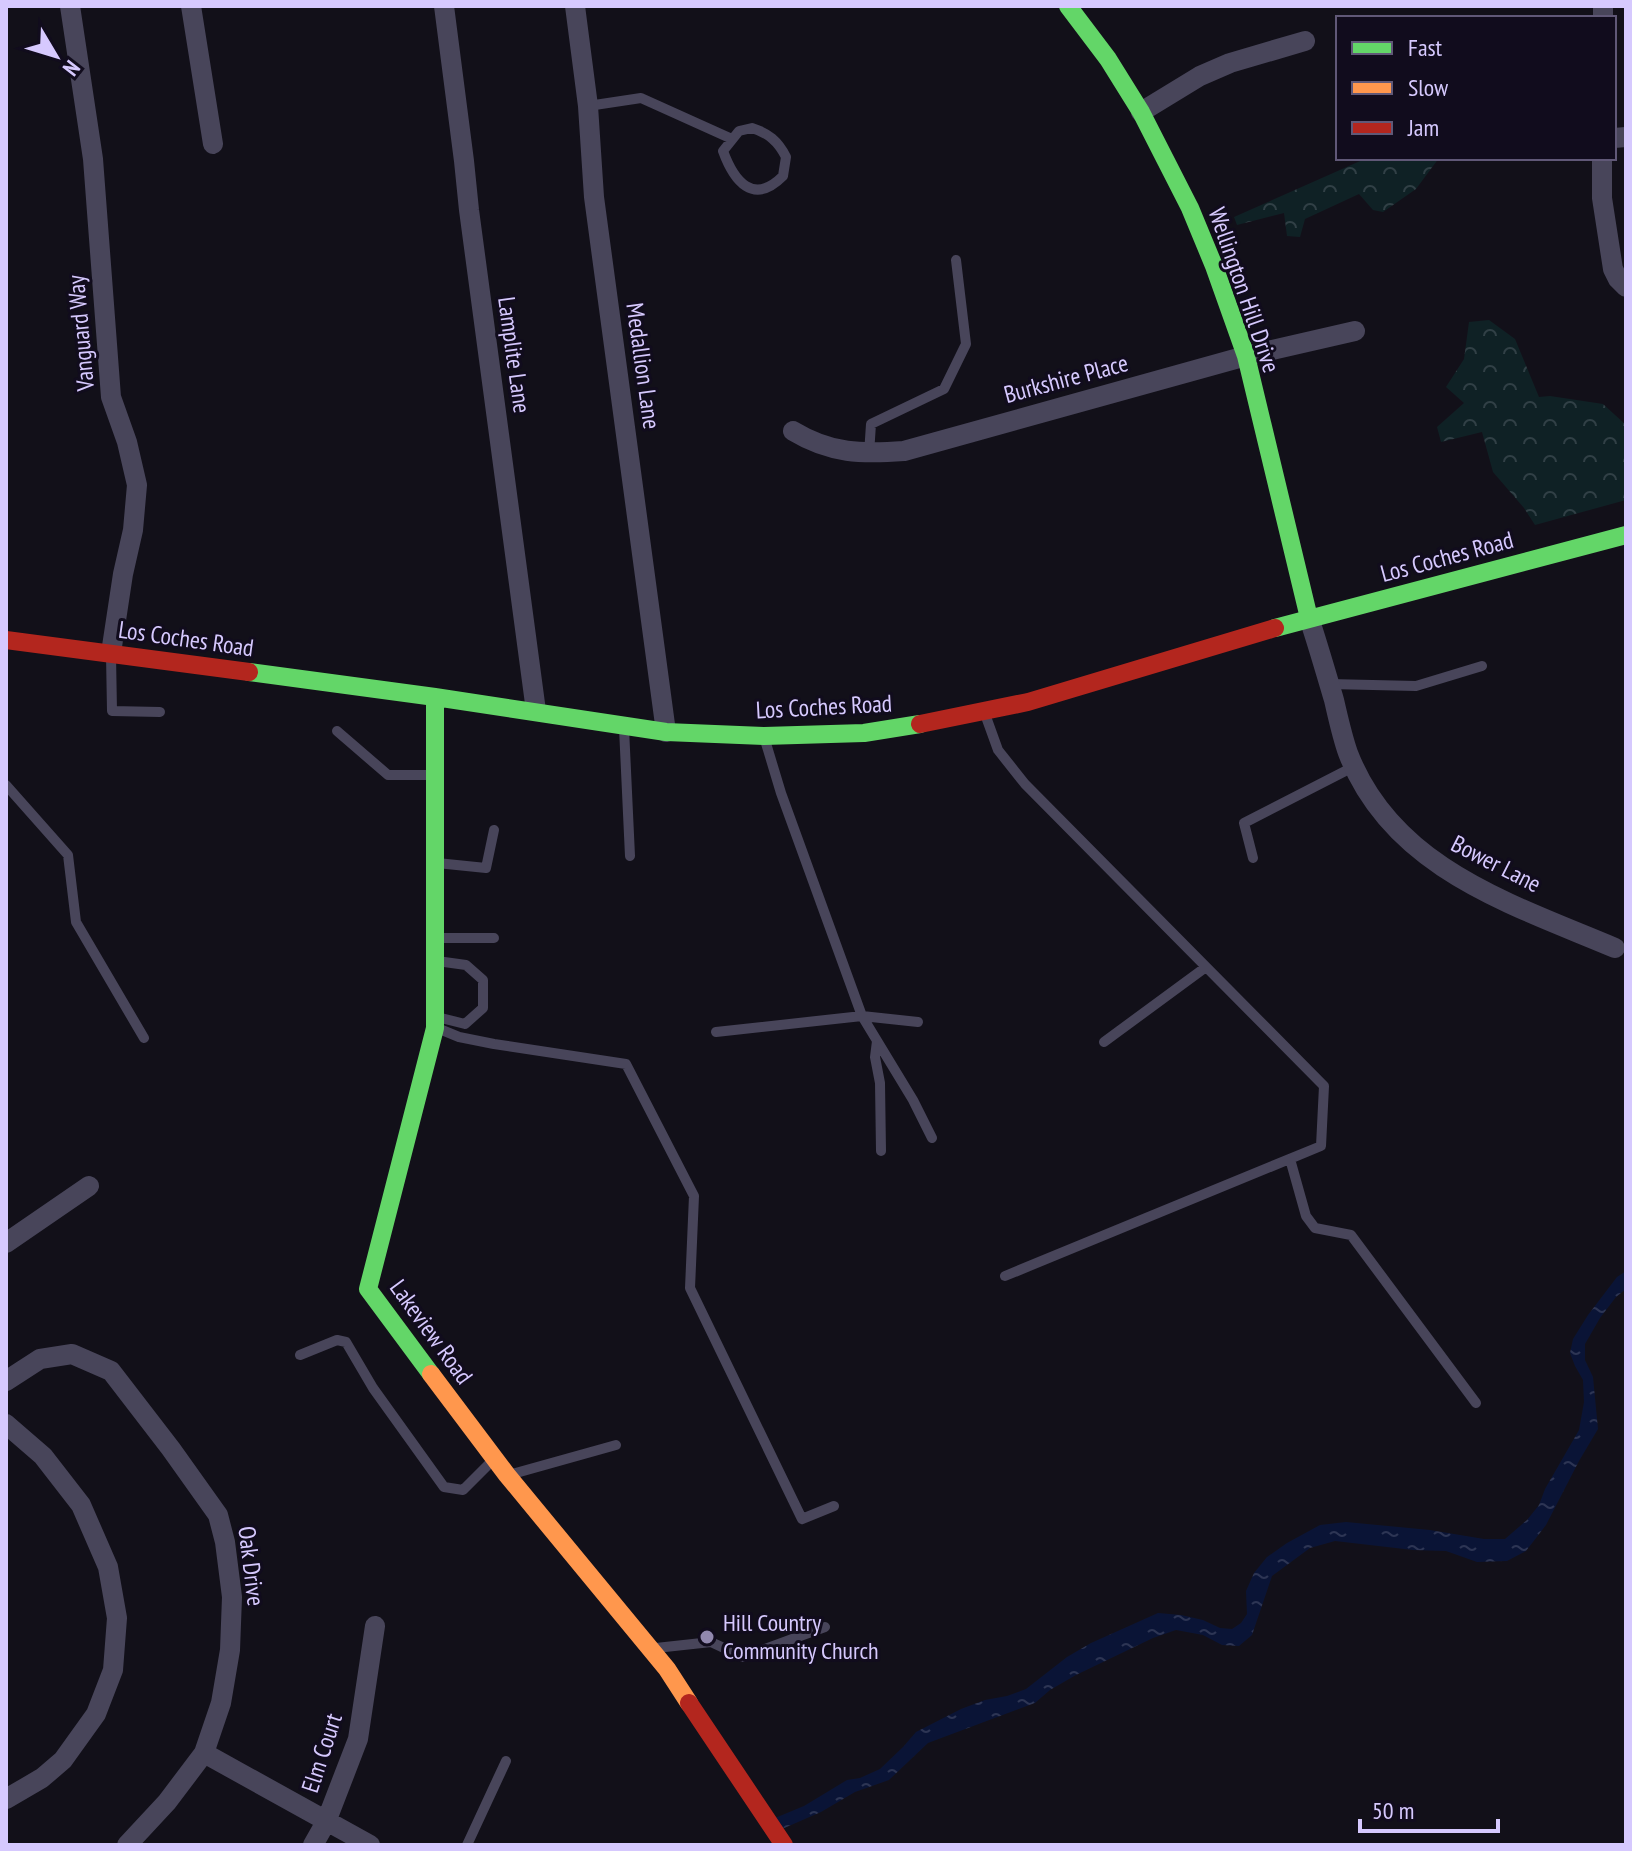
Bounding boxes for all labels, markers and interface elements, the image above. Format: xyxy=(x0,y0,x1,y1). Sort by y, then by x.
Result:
north arrow xyxy=(16,16,96,96)
legend xyxy=(1336,16,1616,160)
text: Fast xyxy=(1408,32,1443,63)
text: N xyxy=(57,55,86,82)
text: Slow xyxy=(1408,72,1449,103)
text: Jam xyxy=(1407,112,1439,143)
street label: Wellington Hill Drive xyxy=(1202,203,1287,377)
street label: Vanguard Way xyxy=(60,274,101,393)
street label: Lamplite Lane xyxy=(491,295,538,415)
street label: Medallion Lane xyxy=(619,301,668,431)
street label: Burkshire Place xyxy=(1000,347,1131,410)
street label: Los Coches Road xyxy=(1377,524,1517,589)
street label: Los Coches Road xyxy=(116,614,256,663)
street label: Los Coches Road xyxy=(755,687,893,726)
street label: Bower Lane xyxy=(1446,828,1546,899)
street label: Lakeview Road xyxy=(383,1273,480,1390)
street label: Oak Drive xyxy=(231,1524,272,1608)
place label: Hill Country Community Church xyxy=(723,1607,879,1666)
marker: Hill Country Community Church xyxy=(698,1628,716,1646)
street label: Elm Court xyxy=(294,1709,349,1796)
scale bar xyxy=(1360,1783,1498,1833)
text: 50 m xyxy=(1372,1795,1414,1826)

